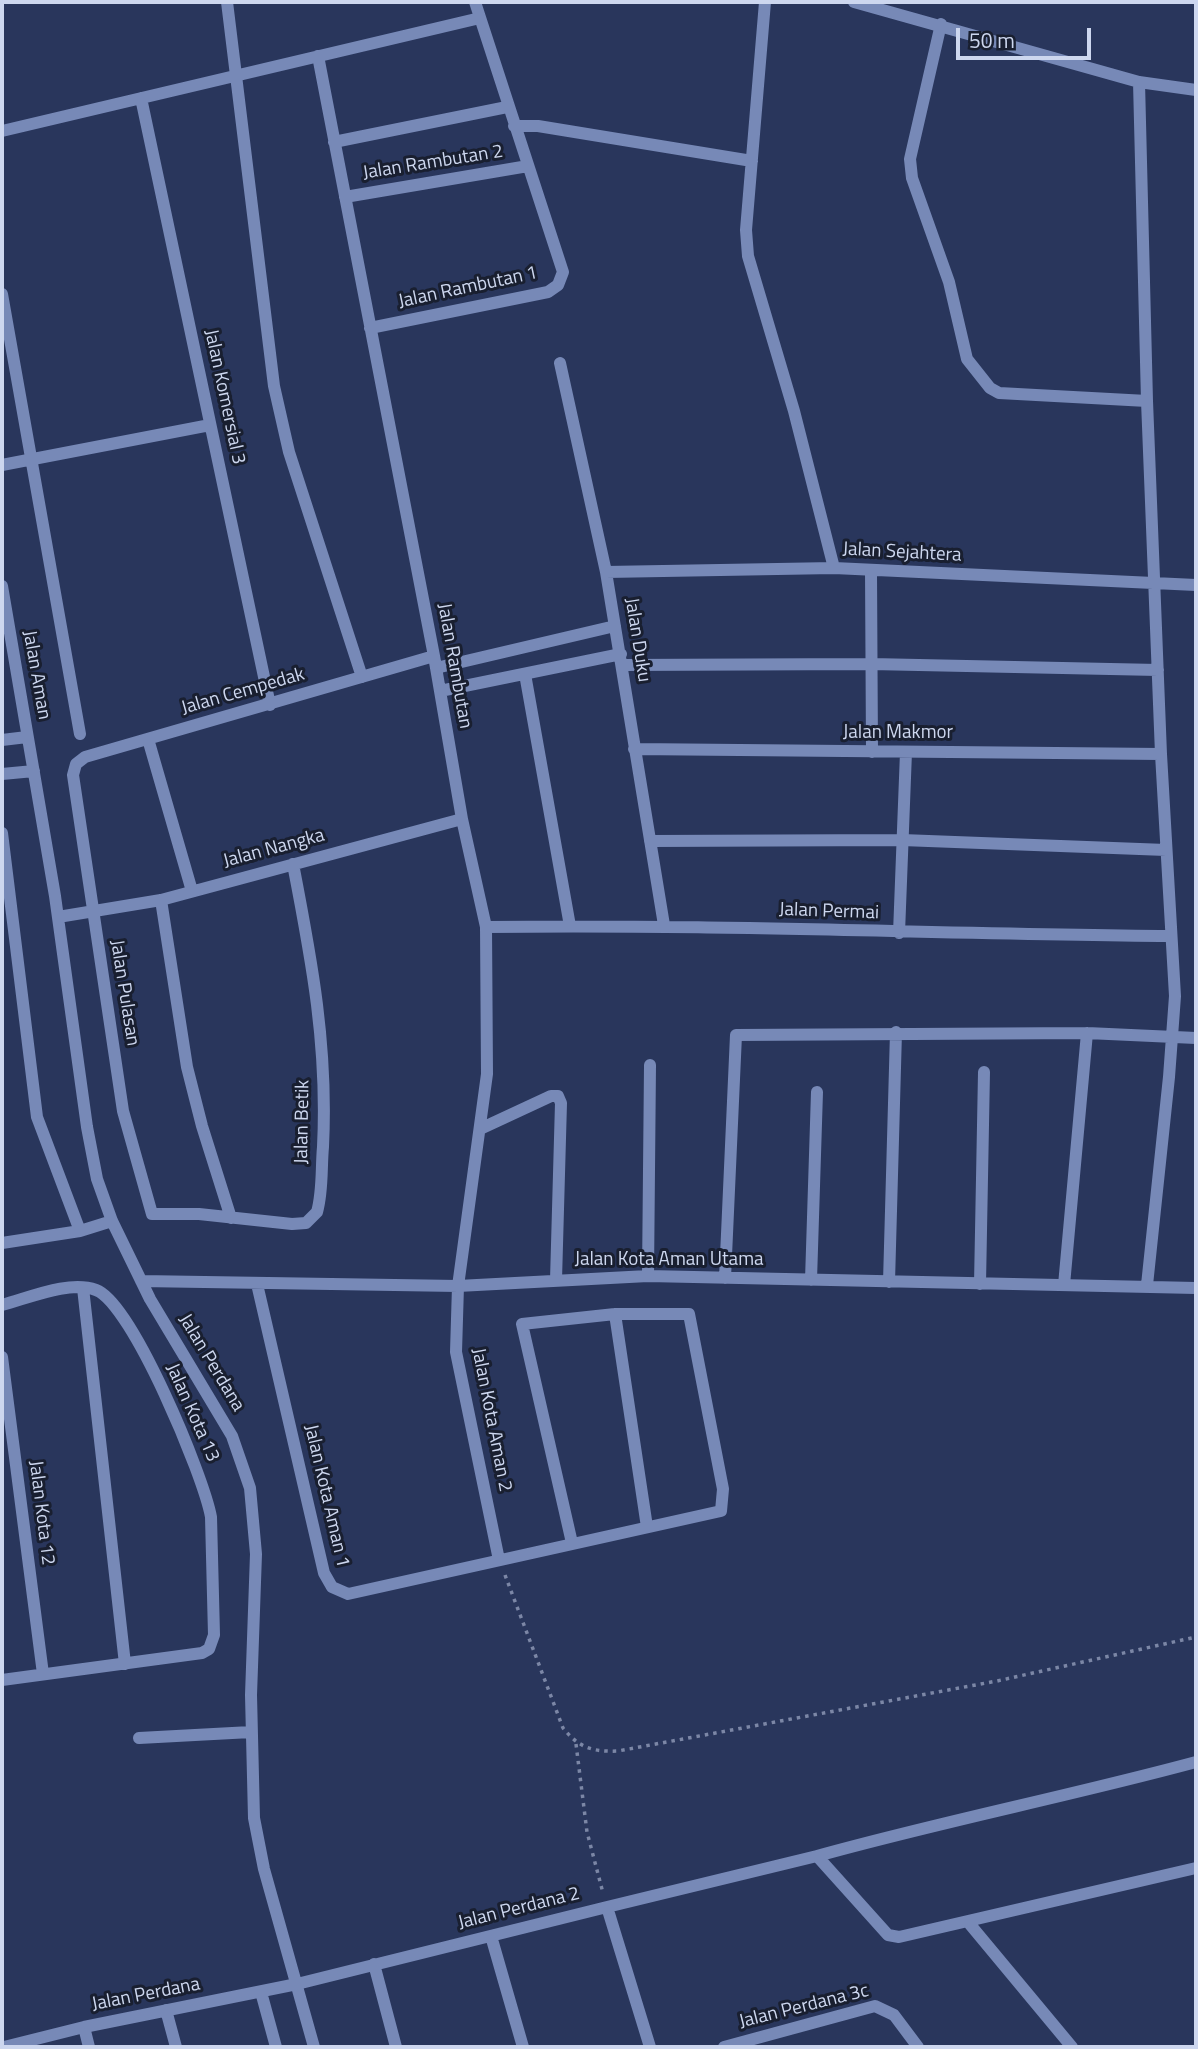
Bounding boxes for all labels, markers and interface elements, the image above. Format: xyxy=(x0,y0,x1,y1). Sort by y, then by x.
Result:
scale bar xyxy=(960,14,1095,58)
text: 50 m xyxy=(969,24,1015,56)
street label: Jalan Rambutan 2 xyxy=(361,141,505,185)
street label: Jalan Rambutan 1 xyxy=(396,262,540,314)
street label: Jalan Komersial 3 xyxy=(199,327,249,467)
street label: Jalan Sejahtera xyxy=(842,538,962,568)
street label: Jalan Duku xyxy=(619,596,655,684)
street label: Jalan Rambutan xyxy=(432,602,476,730)
street label: Jalan Aman xyxy=(17,629,55,721)
street label: Jalan Cempedak xyxy=(179,664,307,720)
street label: Jalan Makmor xyxy=(843,722,953,744)
street label: Jalan Nangka xyxy=(221,825,327,873)
street label: Jalan Permai xyxy=(779,899,879,925)
street label: Jalan Pulasan xyxy=(104,938,144,1048)
street label: Jalan Betik xyxy=(291,1080,315,1164)
street label: Jalan Kota Aman Utama xyxy=(574,1249,764,1271)
street label: Jalan Perdana xyxy=(173,1310,249,1416)
street label: Jalan Kota Aman 2 xyxy=(466,1346,516,1494)
street label: Jalan Kota 13 xyxy=(160,1360,224,1466)
street label: Jalan Kota Aman 1 xyxy=(298,1422,354,1570)
street label: Jalan Kota 12 xyxy=(23,1459,59,1567)
street label: Jalan Perdana 2 xyxy=(456,1883,582,1935)
street label: Jalan Perdana xyxy=(90,1973,202,2017)
street label: Jalan Perdana 3c xyxy=(737,1980,871,2034)

